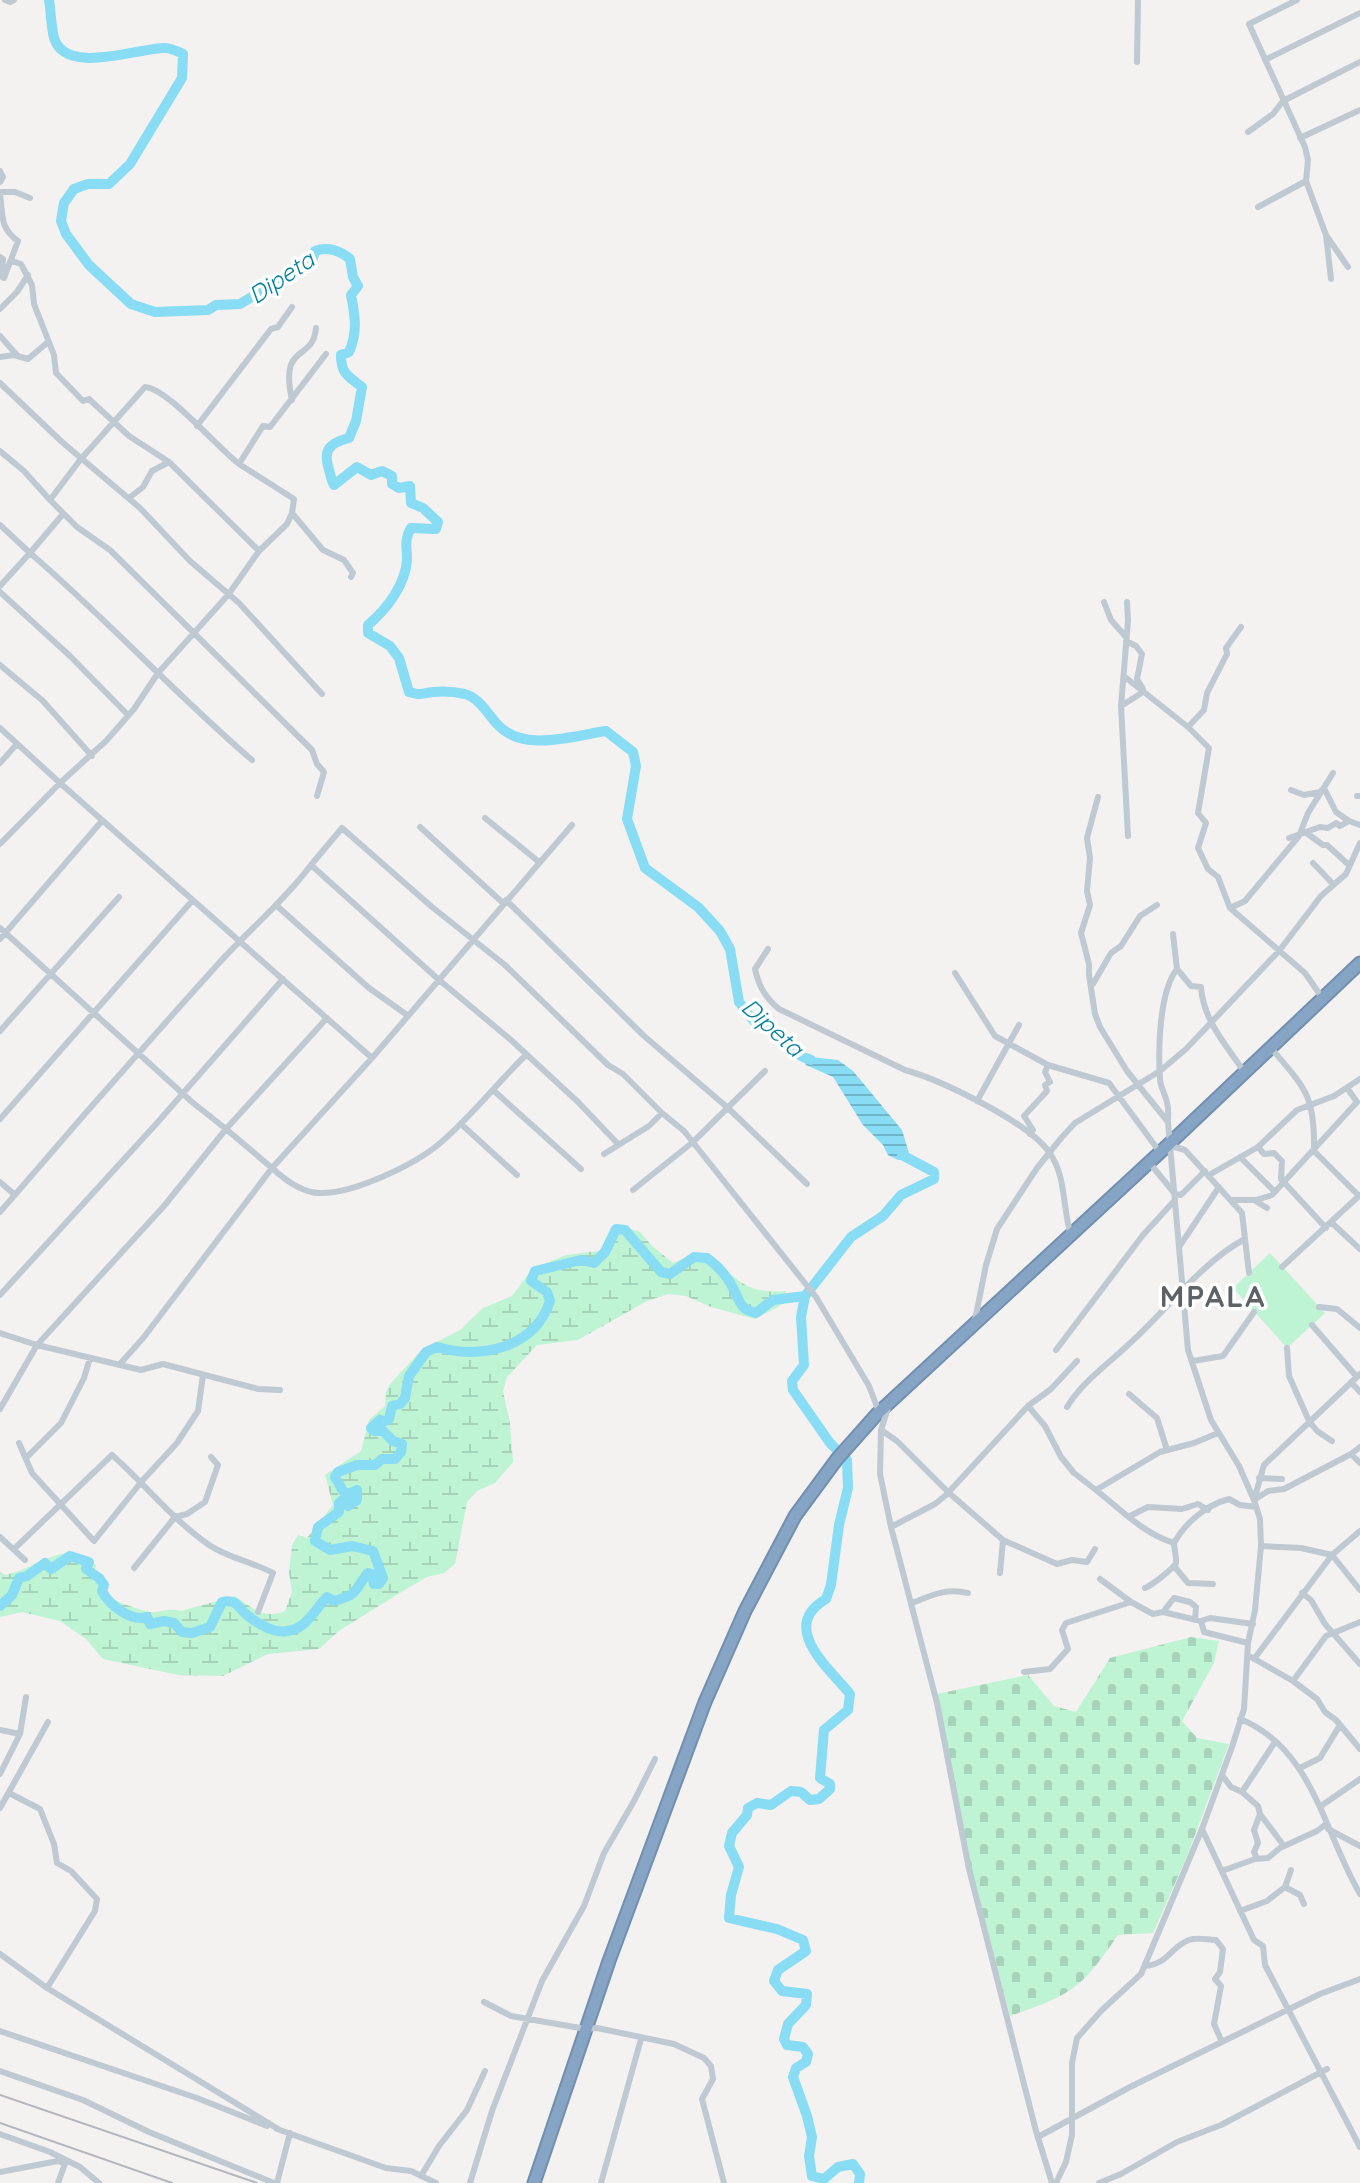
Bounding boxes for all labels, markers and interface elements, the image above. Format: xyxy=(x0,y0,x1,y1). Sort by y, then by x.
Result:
water label: Dipeta xyxy=(242,243,321,310)
water label: Dipeta xyxy=(736,991,811,1064)
district label: MPALA xyxy=(1160,1277,1266,1315)

